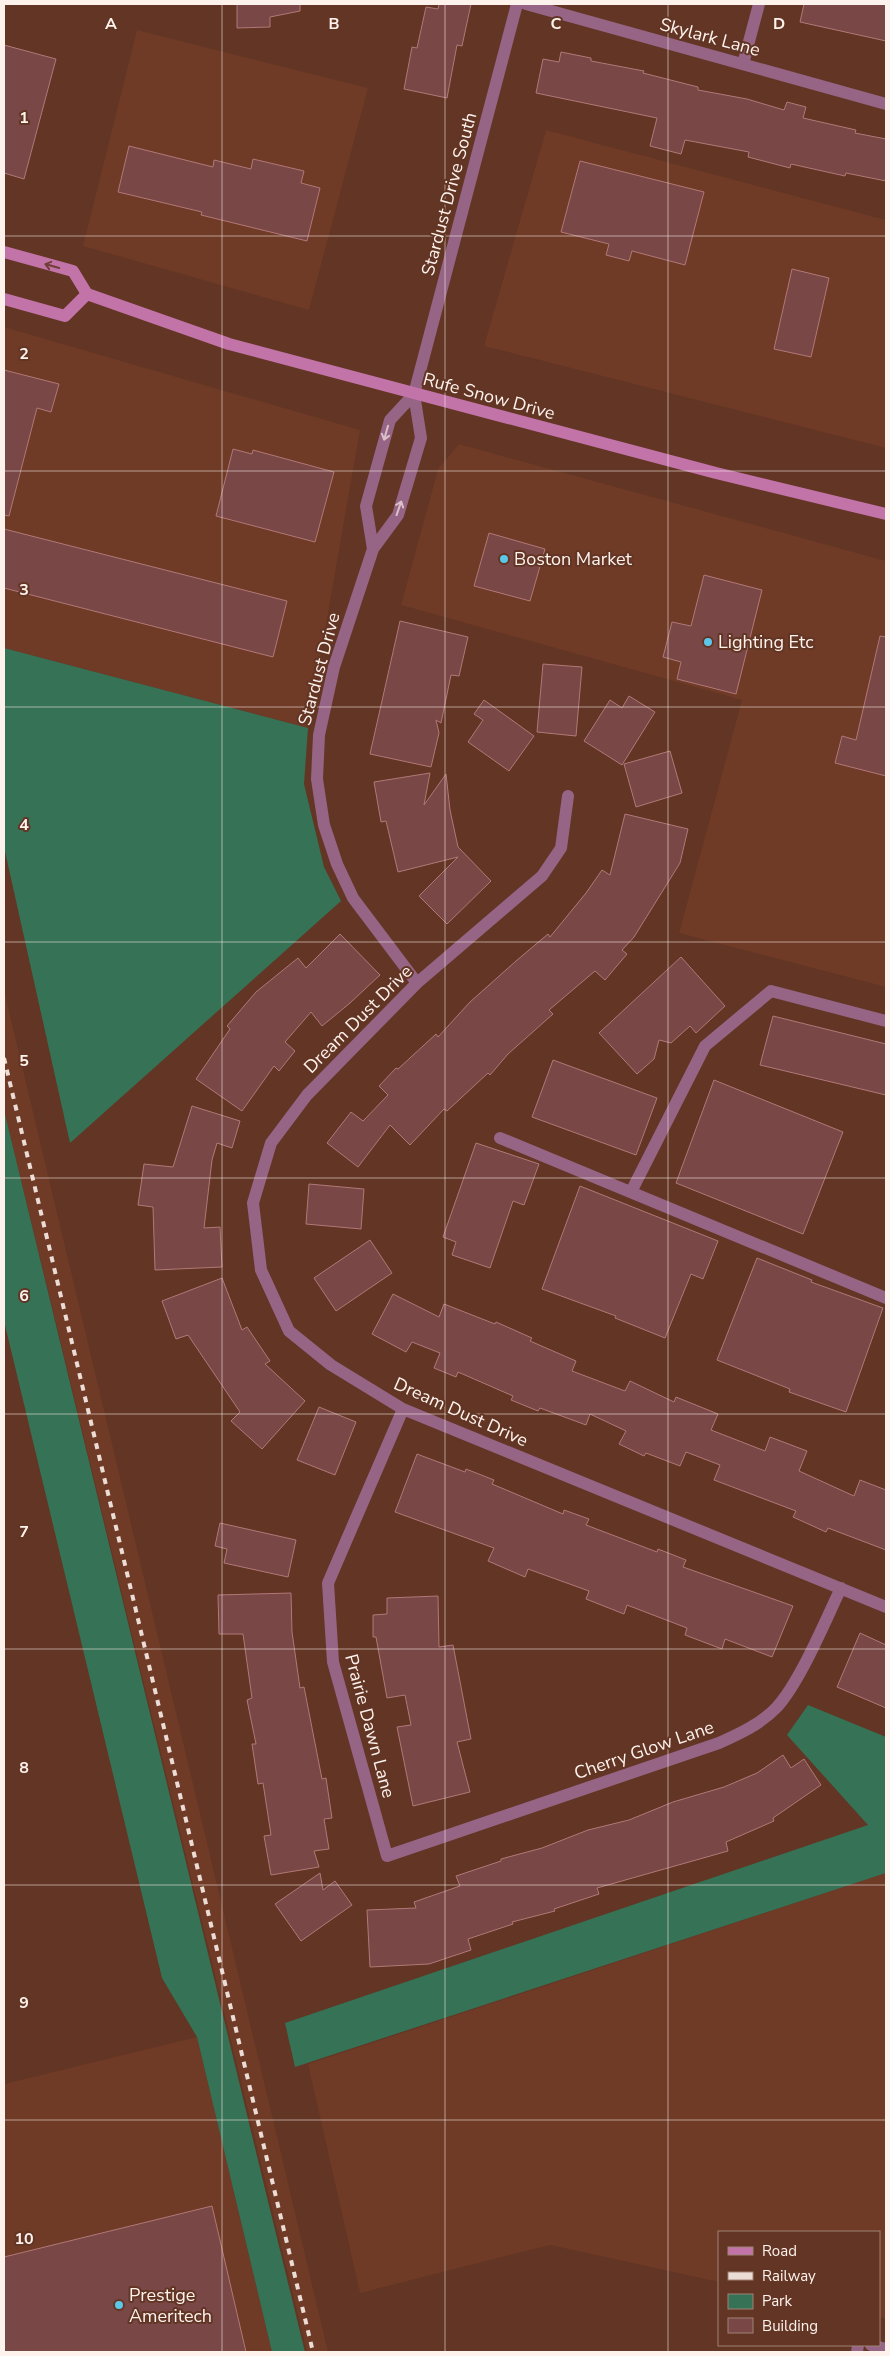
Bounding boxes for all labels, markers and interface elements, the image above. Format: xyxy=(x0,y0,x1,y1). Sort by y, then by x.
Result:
street label: Skylark Lane xyxy=(657,12,763,62)
text: A xyxy=(105,13,117,35)
text: B xyxy=(328,13,340,35)
text: C xyxy=(551,13,562,35)
text: D xyxy=(773,13,785,35)
text: 1 xyxy=(19,107,29,129)
street label: Stardust Drive South xyxy=(416,110,482,278)
one-way arrow xyxy=(44,260,60,270)
text: 2 xyxy=(19,343,29,365)
street label: Rufe Snow Drive xyxy=(420,367,558,425)
one-way arrow xyxy=(381,425,391,441)
one-way arrow xyxy=(395,501,405,517)
place label: Boston Market xyxy=(514,547,633,571)
marker: Boston Market xyxy=(498,553,510,565)
text: 3 xyxy=(19,579,29,601)
street label: Stardust Drive xyxy=(292,610,346,728)
place label: Lighting Etc xyxy=(718,630,814,654)
marker: Lighting Etc xyxy=(702,636,714,648)
text: 4 xyxy=(19,814,29,836)
street label: Dream Dust Drive xyxy=(298,959,418,1079)
text: 5 xyxy=(19,1050,29,1072)
text: 6 xyxy=(19,1285,29,1307)
street label: Dream Dust Drive xyxy=(390,1372,532,1452)
text: 7 xyxy=(19,1521,29,1543)
street label: Prairie Dawn Lane xyxy=(339,1651,401,1801)
street label: Cherry Glow Lane xyxy=(571,1715,717,1785)
text: 8 xyxy=(19,1757,29,1779)
text: 9 xyxy=(19,1992,29,2014)
text: 10 xyxy=(14,2228,34,2250)
legend xyxy=(718,2231,880,2346)
text: Road xyxy=(762,2241,797,2261)
text: Railway xyxy=(762,2266,816,2286)
place label: Prestige Ameritech xyxy=(129,2283,212,2328)
text: Park xyxy=(762,2291,792,2311)
marker: Prestige Ameritech xyxy=(113,2299,125,2311)
text: Building xyxy=(762,2316,818,2336)

